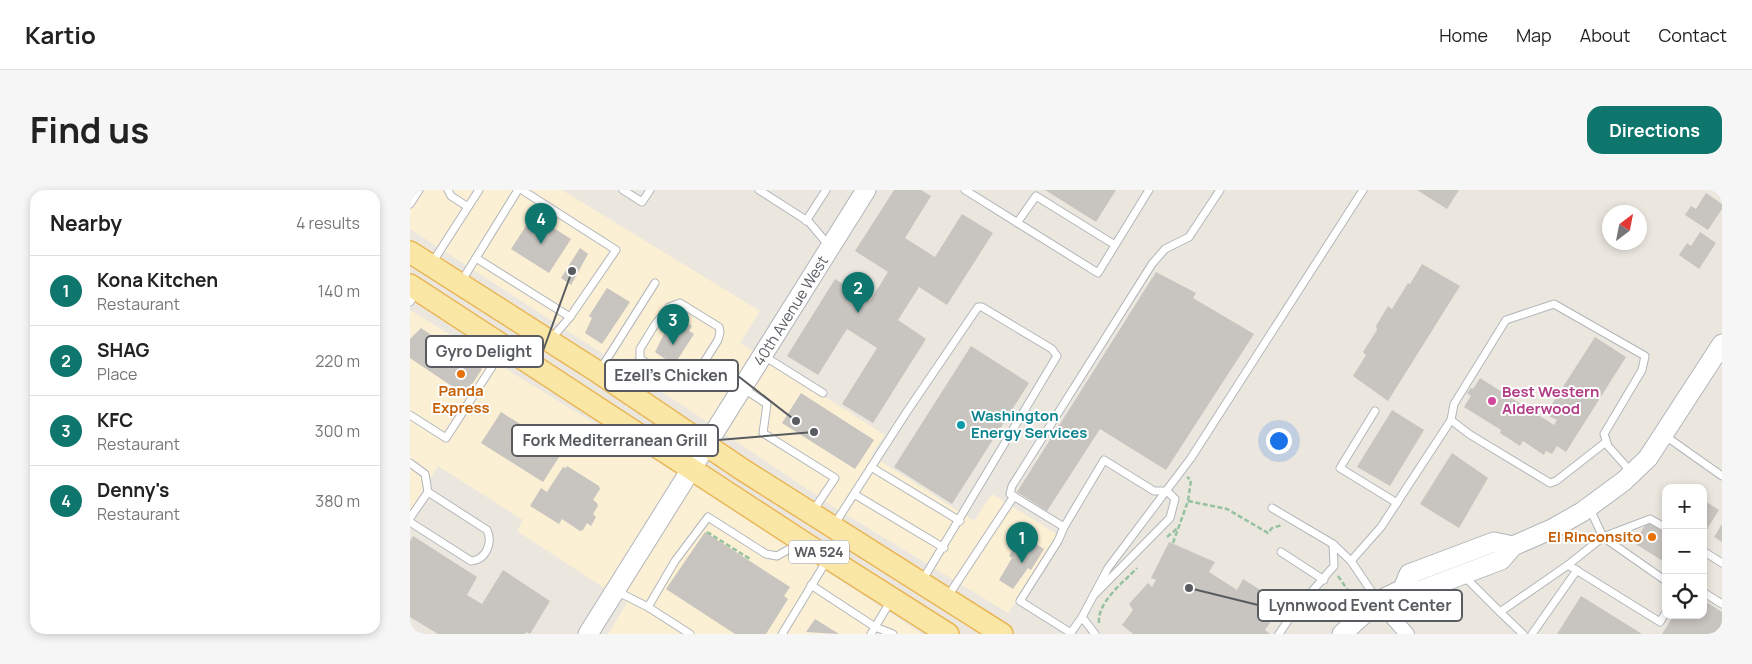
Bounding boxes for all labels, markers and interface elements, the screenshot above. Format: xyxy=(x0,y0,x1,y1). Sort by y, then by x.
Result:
text: Kartio xyxy=(25,18,96,51)
text: Home xyxy=(1439,23,1488,47)
text: Map xyxy=(1516,23,1552,47)
text: About xyxy=(1580,23,1630,47)
text: Contact xyxy=(1658,23,1727,47)
text: Find us xyxy=(30,106,149,154)
button: Directions xyxy=(1587,106,1722,154)
pin: 4 xyxy=(525,203,557,244)
north arrow xyxy=(1602,205,1647,250)
text: Nearby xyxy=(50,209,122,237)
text: 4 results xyxy=(296,212,360,234)
street label: 40th Avenue West xyxy=(748,252,833,370)
text: Kona Kitchen xyxy=(97,267,218,293)
pin: 2 xyxy=(842,272,874,313)
text: 1 xyxy=(62,280,70,302)
text: 140 m xyxy=(318,280,360,302)
text: Restaurant xyxy=(97,293,180,315)
pin: 3 xyxy=(657,304,689,345)
callout: Gyro Delight xyxy=(426,336,543,367)
text: SHAG xyxy=(97,337,149,363)
text: Gyro Delight xyxy=(436,340,532,362)
text: 2 xyxy=(61,350,71,372)
text: 220 m xyxy=(315,350,360,372)
callout: Ezell's Chicken xyxy=(605,360,738,391)
text: Place xyxy=(97,363,137,385)
text: Ezell's Chicken xyxy=(614,364,728,386)
marker: Panda Express xyxy=(455,368,467,380)
place label: Panda Express xyxy=(432,380,490,418)
place label: Best Western Alderwood xyxy=(1502,381,1599,419)
marker: Best Western Alderwood xyxy=(1486,395,1498,407)
place label: Washington Energy Services xyxy=(971,405,1087,443)
text: KFC xyxy=(97,407,133,433)
marker: Washington Energy Services xyxy=(955,419,967,431)
text: 3 xyxy=(61,420,71,442)
text: 300 m xyxy=(315,420,360,442)
callout: Fork Mediterranean Grill xyxy=(512,425,718,456)
your location xyxy=(1266,428,1292,454)
text: Fork Mediterranean Grill xyxy=(522,429,708,451)
text: Restaurant xyxy=(97,433,180,455)
text: Denny's xyxy=(97,477,169,503)
map controls xyxy=(1662,484,1707,619)
button: + xyxy=(1662,484,1707,529)
text: 4 xyxy=(61,490,71,512)
text: 380 m xyxy=(315,490,360,512)
text: Restaurant xyxy=(97,503,180,525)
pin: 1 xyxy=(1006,522,1038,563)
place label: El Rinconsito xyxy=(1548,526,1642,547)
button: − xyxy=(1662,529,1707,574)
marker: El Rinconsito xyxy=(1646,531,1658,543)
road number: WA 524 xyxy=(789,541,849,564)
button: locate xyxy=(1662,574,1707,619)
callout: Lynnwood Event Center xyxy=(1258,590,1462,621)
text: Lynnwood Event Center xyxy=(1268,594,1452,616)

